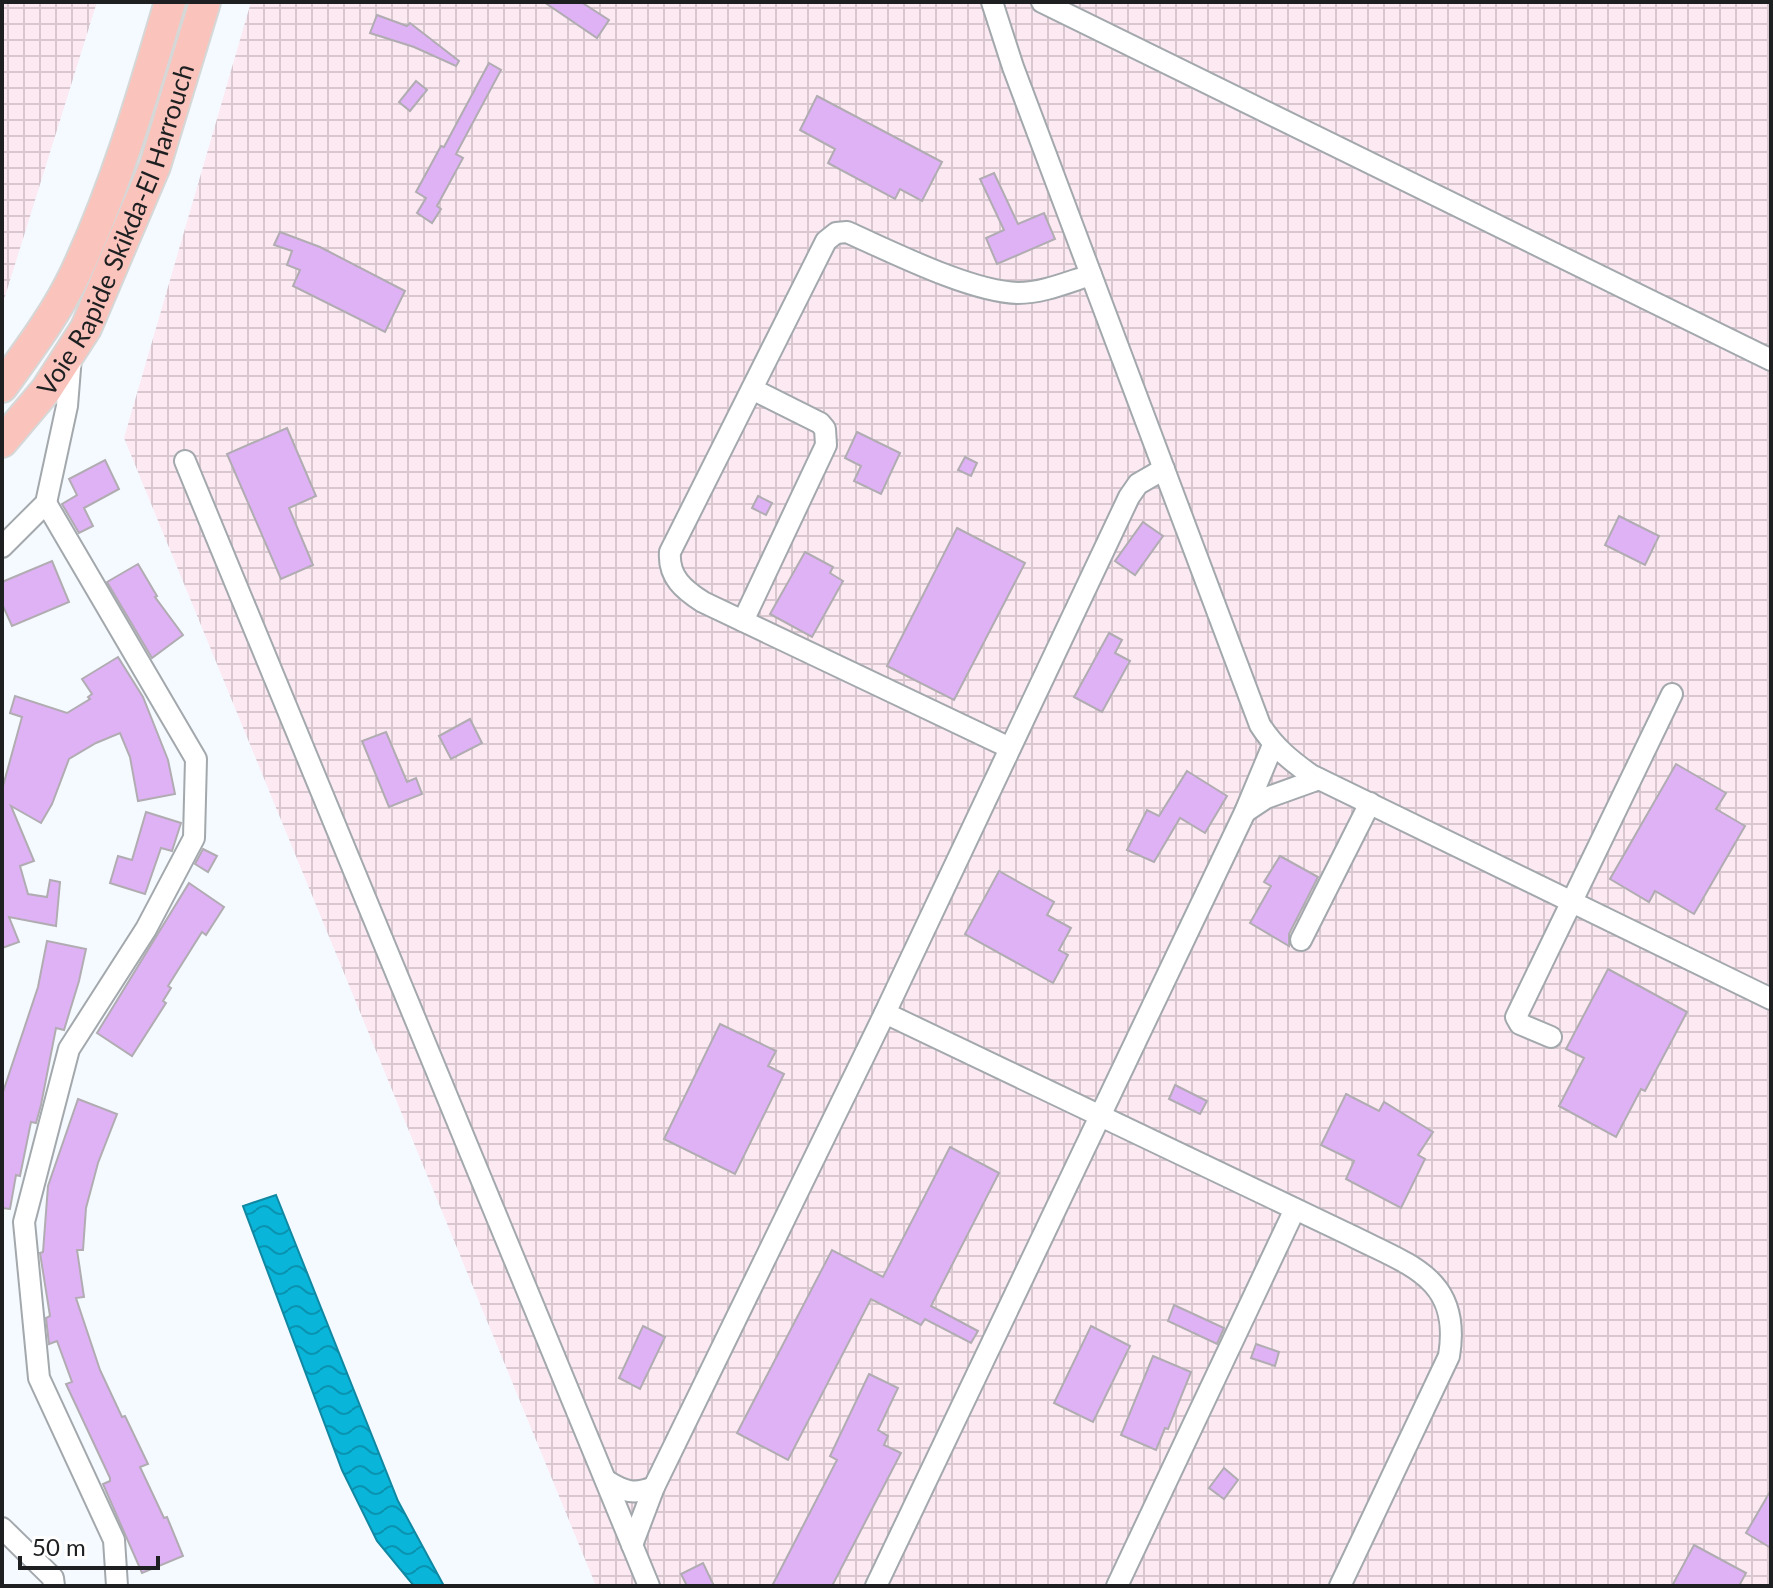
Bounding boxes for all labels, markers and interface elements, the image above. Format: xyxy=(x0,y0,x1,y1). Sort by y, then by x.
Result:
street label: Voie Rapide Skikda-El Harrouch xyxy=(30,60,200,401)
scale bar xyxy=(20,1520,158,1570)
text: 50 m xyxy=(32,1532,86,1561)

